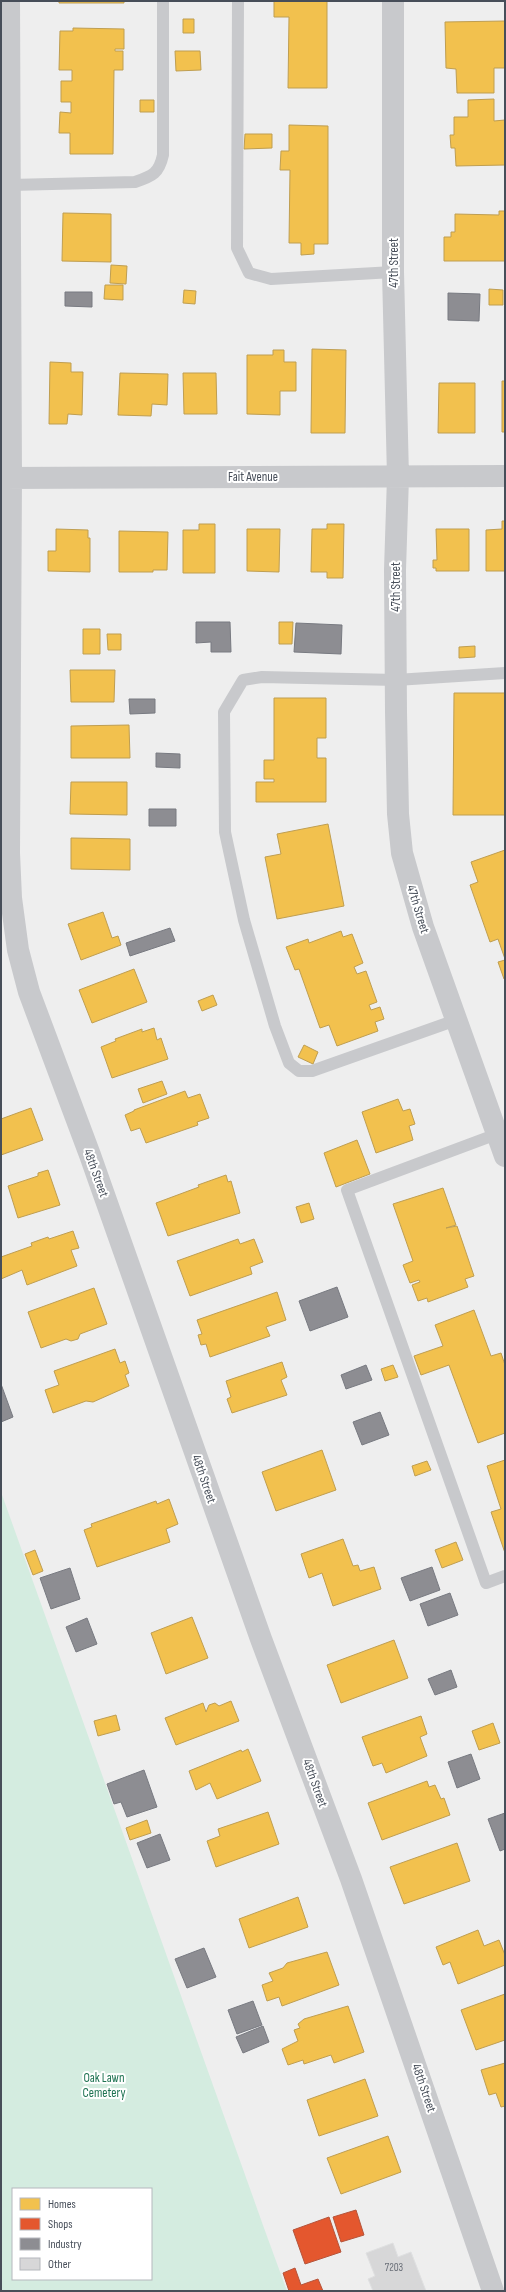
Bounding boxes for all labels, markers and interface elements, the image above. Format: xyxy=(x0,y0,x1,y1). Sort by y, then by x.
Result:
street label: 47th Street xyxy=(386,238,402,288)
street label: Fait Avenue xyxy=(228,469,278,485)
street label: 47th Street xyxy=(388,562,404,612)
street label: 47th Street xyxy=(403,883,433,935)
street label: 48th Street xyxy=(80,1147,112,1199)
street label: 48th Street xyxy=(188,1453,220,1505)
street label: 48th Street xyxy=(299,1757,331,1809)
street label: 48th Street xyxy=(408,2062,440,2114)
park label: Oak Lawn Cemetery xyxy=(83,2070,125,2101)
legend xyxy=(12,2188,152,2280)
text: Homes xyxy=(48,2197,76,2212)
text: Shops xyxy=(48,2217,73,2232)
text: Industry xyxy=(48,2237,82,2252)
text: Other xyxy=(48,2257,72,2272)
house number: 7203 xyxy=(385,2261,404,2274)

